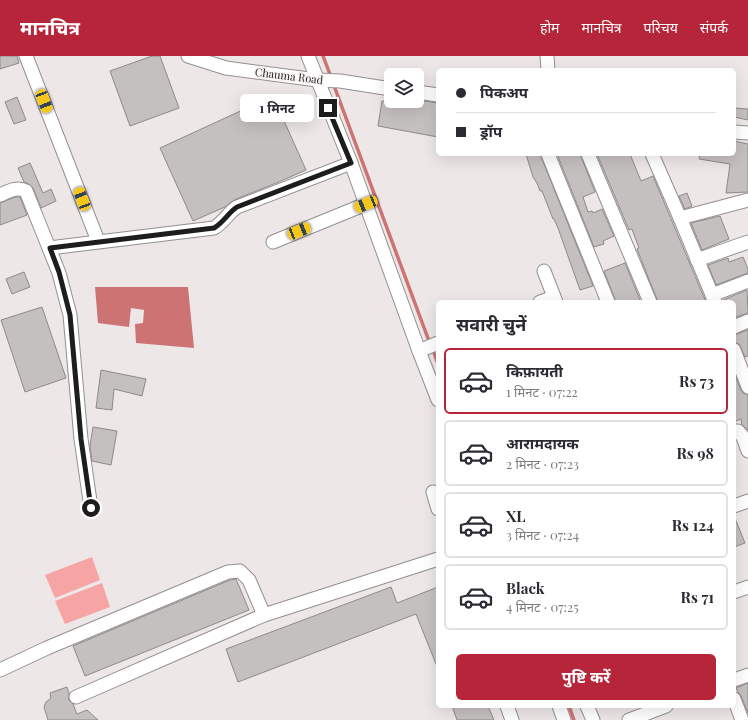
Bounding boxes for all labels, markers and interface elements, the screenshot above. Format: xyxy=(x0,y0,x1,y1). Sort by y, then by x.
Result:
text: मानचित्र xyxy=(20,14,80,40)
text: होम xyxy=(540,18,559,37)
text: मानचित्र xyxy=(581,18,622,37)
text: परिचय xyxy=(644,18,678,37)
text: संपर्क xyxy=(700,18,728,37)
street label: Chauma Road xyxy=(254,64,325,87)
map controls xyxy=(384,68,424,108)
button: layers xyxy=(384,68,424,108)
text: पिकअप xyxy=(480,82,528,102)
car xyxy=(34,88,54,114)
callout: 1 मिनट xyxy=(240,94,314,122)
text: 1 मिनट xyxy=(259,99,295,116)
route end xyxy=(319,99,337,117)
text: ड्रॉप xyxy=(480,121,502,141)
car xyxy=(72,186,92,212)
car xyxy=(353,194,379,214)
car xyxy=(286,221,312,241)
text: सवारी चुनें xyxy=(456,312,526,336)
text: किफ़ायती xyxy=(506,361,563,381)
icon: car xyxy=(458,363,494,399)
text: Rs 73 xyxy=(679,371,714,391)
text: 1 मिनट · 07:22 xyxy=(506,383,578,400)
text: आरामदायक xyxy=(506,433,579,453)
icon: car xyxy=(458,435,494,471)
text: Rs 98 xyxy=(676,443,714,463)
text: 2 मिनट · 07:23 xyxy=(506,455,579,472)
route start xyxy=(82,499,100,517)
text: XL xyxy=(506,506,526,526)
icon: car xyxy=(458,507,494,543)
text: Rs 124 xyxy=(672,515,714,535)
text: 3 मिनट · 07:24 xyxy=(506,526,579,543)
text: Black xyxy=(506,578,545,598)
icon: car xyxy=(458,579,494,615)
text: Rs 71 xyxy=(681,587,714,607)
text: 4 मिनट · 07:25 xyxy=(506,598,579,615)
button: पुष्टि करें xyxy=(456,654,716,700)

